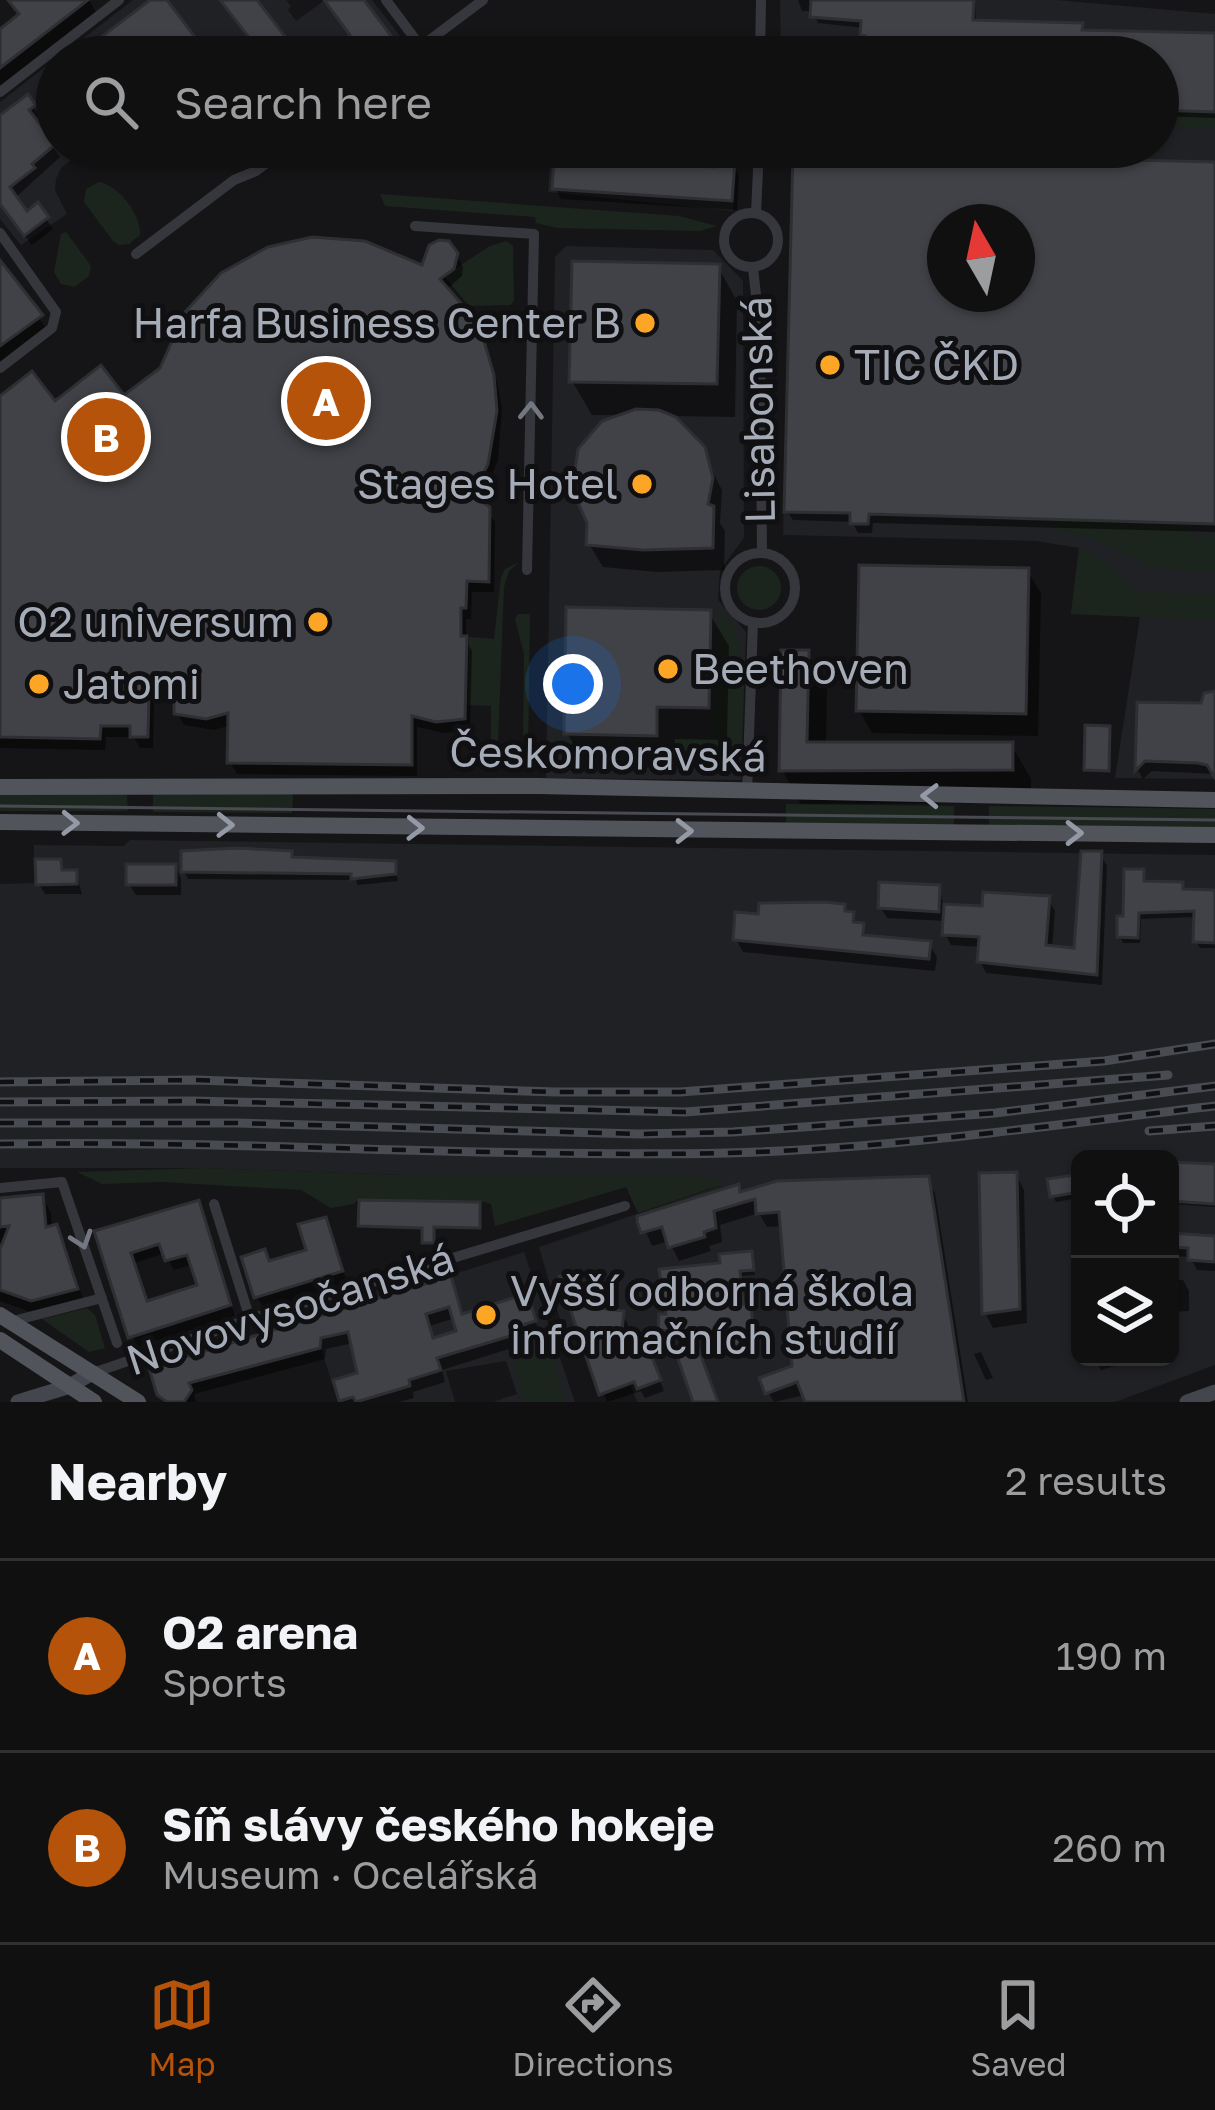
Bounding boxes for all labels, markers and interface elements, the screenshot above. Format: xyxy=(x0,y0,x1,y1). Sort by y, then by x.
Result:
search box xyxy=(36,36,1179,168)
icon: search xyxy=(78,69,144,135)
text: Search here xyxy=(174,75,432,129)
north arrow xyxy=(927,204,1035,312)
street label: Lisabonská xyxy=(730,296,784,524)
place label: Harfa Business Center B xyxy=(133,297,621,347)
marker: Harfa Business Center B xyxy=(632,310,658,336)
place label: TIC ČKD xyxy=(854,339,1019,389)
marker: TIC ČKD xyxy=(817,352,843,378)
pin: A xyxy=(287,356,365,446)
pin: B xyxy=(67,392,145,482)
one-way arrow xyxy=(518,401,544,419)
place label: Stages Hotel xyxy=(357,458,618,508)
marker: Stages Hotel xyxy=(629,471,655,497)
place label: O2 universum xyxy=(17,596,294,646)
marker: O2 universum xyxy=(305,609,331,635)
place label: Beethoven xyxy=(692,643,909,693)
your location xyxy=(543,654,603,714)
marker: Beethoven xyxy=(655,656,681,682)
place label: Jatomi xyxy=(63,658,200,708)
marker: Jatomi xyxy=(26,671,52,697)
street label: Českomoravská xyxy=(449,725,767,781)
one-way arrow xyxy=(920,783,939,809)
one-way arrow xyxy=(61,809,80,835)
one-way arrow xyxy=(217,812,235,838)
one-way arrow xyxy=(407,815,425,841)
one-way arrow xyxy=(676,818,694,844)
one-way arrow xyxy=(1065,820,1084,846)
map controls xyxy=(1071,1150,1179,1366)
button: locate xyxy=(1071,1150,1179,1258)
one-way arrow xyxy=(68,1228,92,1249)
street label: Novovysočanská xyxy=(120,1232,459,1384)
button: layers xyxy=(1071,1258,1179,1366)
place label: Vyšší odborná škola informačních studií xyxy=(510,1265,914,1363)
marker: Vyšší odborná škola informačních studií xyxy=(473,1302,499,1328)
text: Nearby xyxy=(48,1450,227,1511)
text: 2 results xyxy=(1005,1457,1167,1504)
text: O2 arena xyxy=(162,1605,358,1659)
text: A xyxy=(73,1632,101,1679)
text: 190 m xyxy=(1056,1632,1167,1679)
text: Sports xyxy=(162,1659,287,1706)
text: Síň slávy českého hokeje xyxy=(162,1797,715,1851)
text: B xyxy=(73,1824,101,1871)
text: 260 m xyxy=(1052,1824,1167,1871)
text: Museum · Ocelářská xyxy=(162,1851,539,1898)
tab: Map xyxy=(148,1972,216,2083)
tab: Directions xyxy=(512,1972,674,2083)
tab: Saved xyxy=(970,1972,1067,2083)

